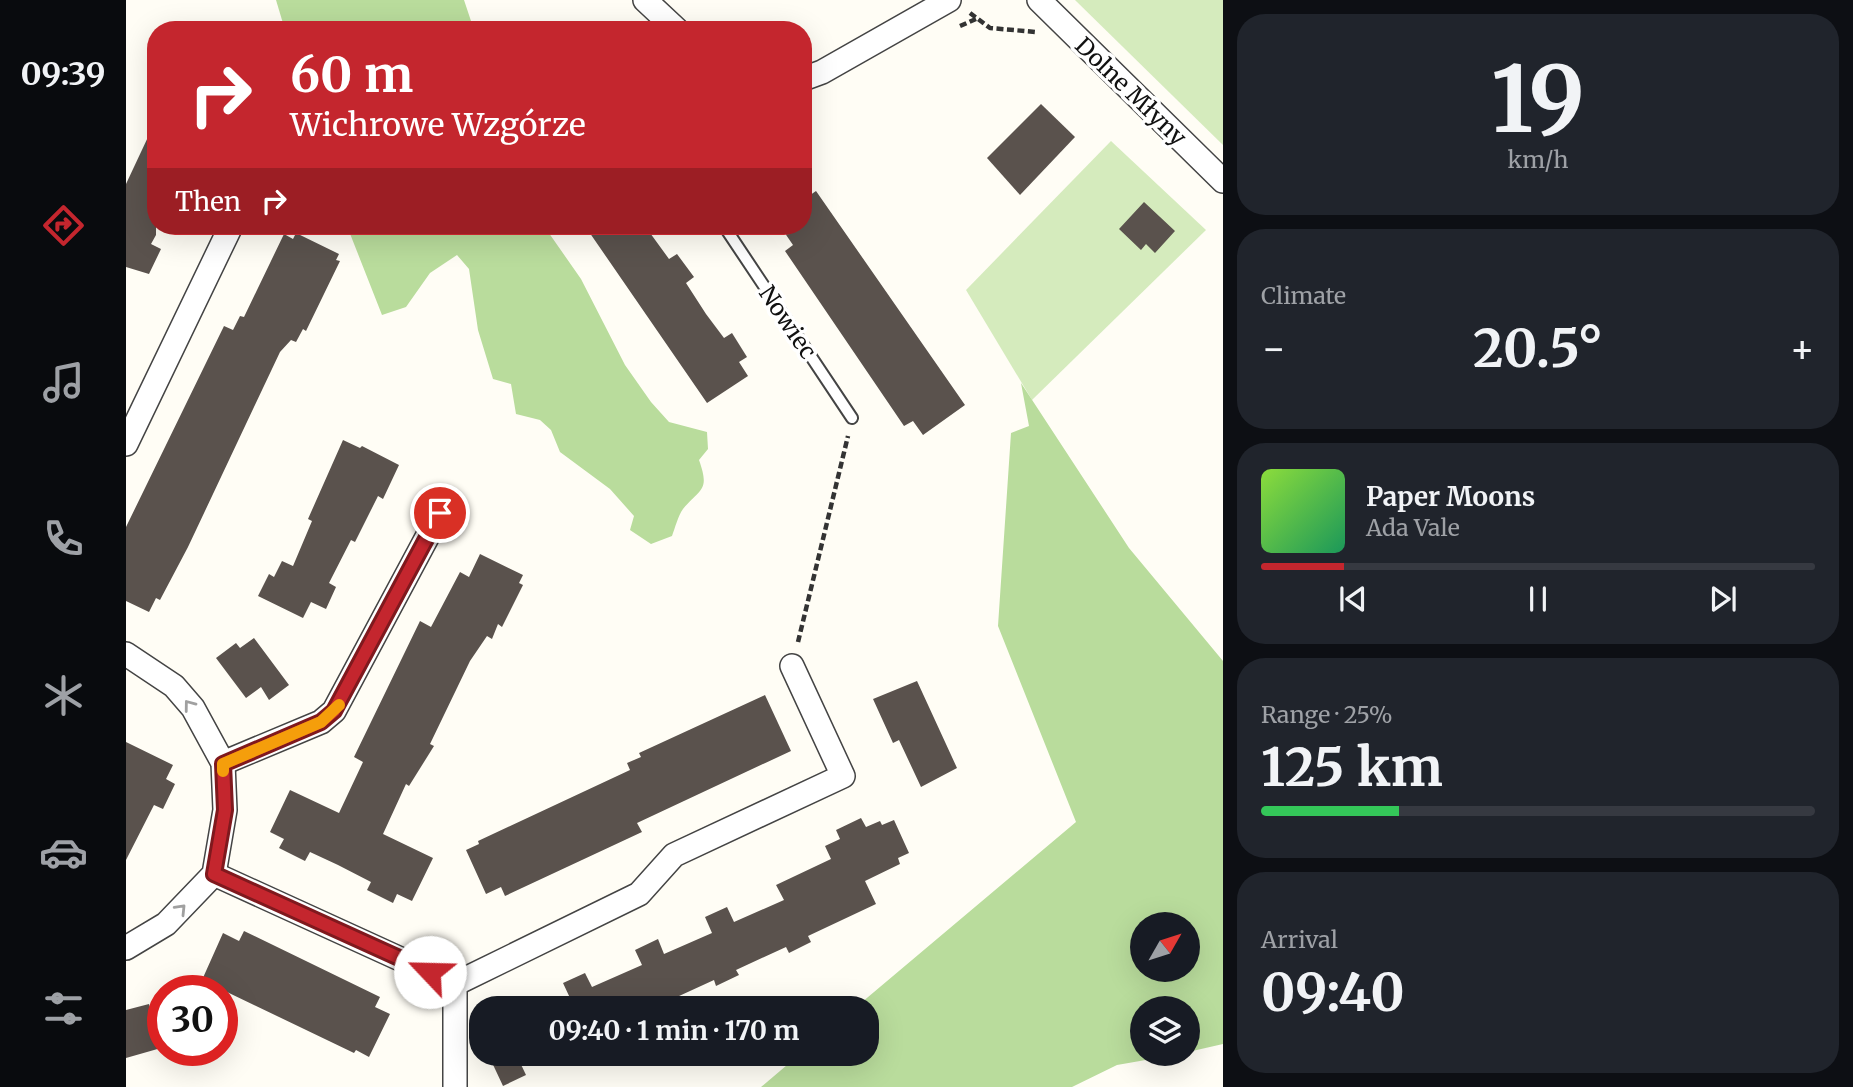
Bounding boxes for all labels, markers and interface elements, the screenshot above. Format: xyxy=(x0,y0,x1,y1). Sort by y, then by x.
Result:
street label: Dolne Młyny xyxy=(1069,31,1193,152)
text: 19 xyxy=(1491,42,1585,157)
text: 60 m xyxy=(290,44,413,105)
icon: right xyxy=(175,49,266,140)
text: 09:39 xyxy=(20,54,106,94)
text: Wichrowe Wzgórze xyxy=(290,105,586,145)
text: km/h xyxy=(1508,145,1568,174)
icon: right xyxy=(255,182,293,220)
text: Then xyxy=(175,185,241,218)
icon: directions xyxy=(39,201,88,250)
street label: Nowiec xyxy=(753,280,823,364)
text: Climate xyxy=(1261,281,1346,310)
text: 20.5° xyxy=(1473,316,1603,381)
text: − xyxy=(1261,325,1286,372)
text: + xyxy=(1790,325,1815,372)
icon: music xyxy=(39,358,88,407)
text: Paper Moons xyxy=(1366,480,1535,513)
pin xyxy=(410,483,470,543)
icon: arrive xyxy=(421,494,459,532)
text: Ada Vale xyxy=(1366,513,1460,542)
icon: phone xyxy=(39,514,88,563)
icon: previous xyxy=(1334,580,1372,618)
icon: pause xyxy=(1519,580,1557,618)
icon: next xyxy=(1704,580,1742,618)
icon: climate xyxy=(39,671,88,720)
one-way arrow xyxy=(185,700,198,712)
text: Range · 25% xyxy=(1261,700,1392,729)
text: 125 km xyxy=(1261,735,1443,800)
icon: car xyxy=(39,828,88,877)
one-way arrow xyxy=(172,904,185,917)
north arrow xyxy=(1130,912,1200,982)
map controls xyxy=(1130,912,1200,1066)
text: Arrival xyxy=(1261,925,1338,954)
position arrow xyxy=(393,935,467,1009)
text: 09:40 xyxy=(1261,960,1405,1025)
speed limit sign: 30 xyxy=(147,975,238,1066)
icon: filters xyxy=(39,984,88,1033)
button: layers xyxy=(1130,996,1200,1066)
text: 09:40 · 1 min · 170 m xyxy=(549,1014,799,1047)

